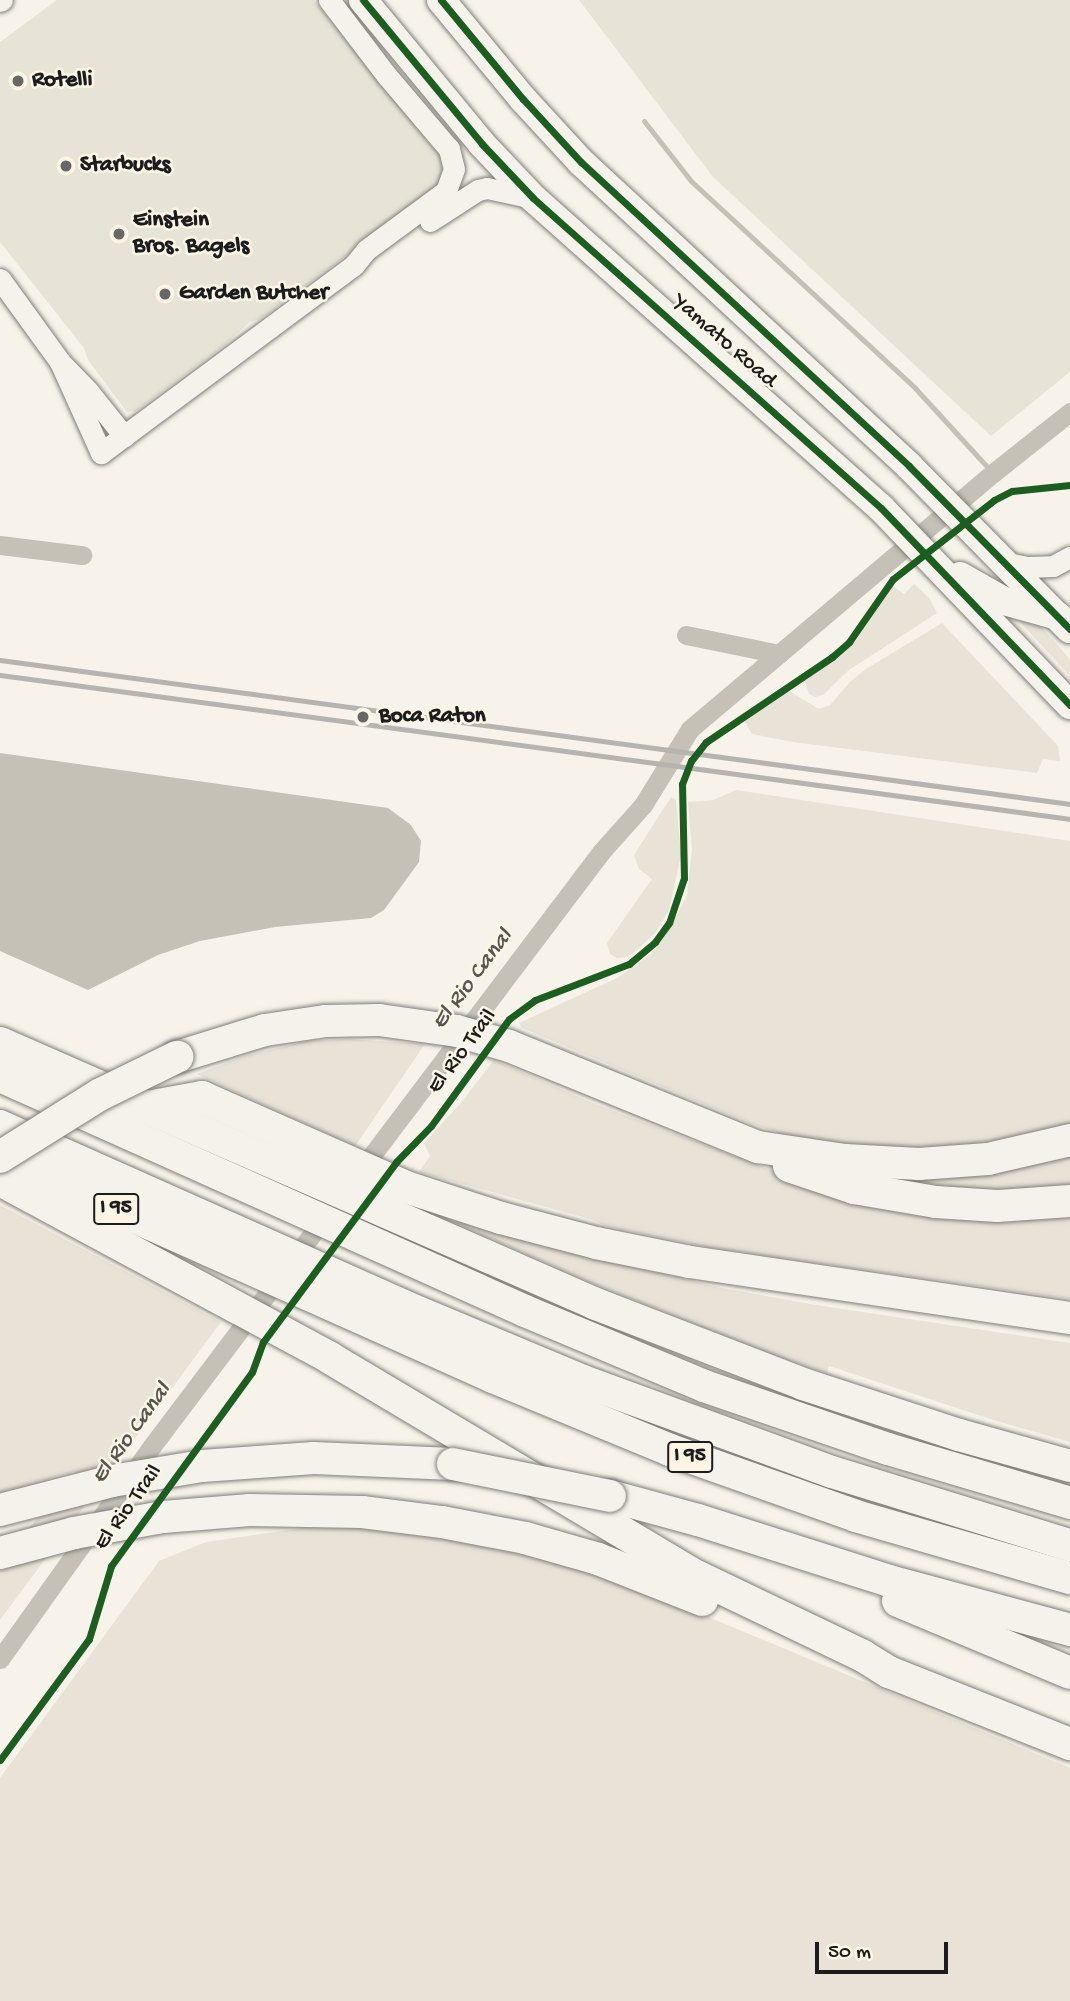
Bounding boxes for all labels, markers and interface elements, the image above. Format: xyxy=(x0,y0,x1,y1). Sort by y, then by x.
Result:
place label: Rotelli xyxy=(32,67,92,95)
marker: Rotelli xyxy=(10,73,26,89)
place label: Starbucks xyxy=(80,152,170,180)
marker: Starbucks xyxy=(58,158,74,174)
place label: Einstein Bros. Bagels xyxy=(133,207,249,261)
marker: Einstein Bros. Bagels xyxy=(111,226,127,242)
place label: Garden Butcher xyxy=(179,280,328,308)
marker: Garden Butcher xyxy=(157,286,173,302)
street label: Yamato Road xyxy=(666,289,782,395)
place label: Boca Raton xyxy=(379,703,486,731)
marker: Boca Raton xyxy=(353,707,373,727)
water label: El Rio Canal xyxy=(426,924,520,1036)
street label: El Rio Trail xyxy=(422,1004,504,1100)
road number: I 95 xyxy=(92,1192,140,1226)
water label: El Rio Canal xyxy=(86,1378,178,1490)
road number: I 95 xyxy=(666,1440,714,1474)
street label: El Rio Trail xyxy=(89,1460,169,1556)
scale bar xyxy=(818,1927,951,1971)
text: 50 m xyxy=(828,1941,871,1966)

